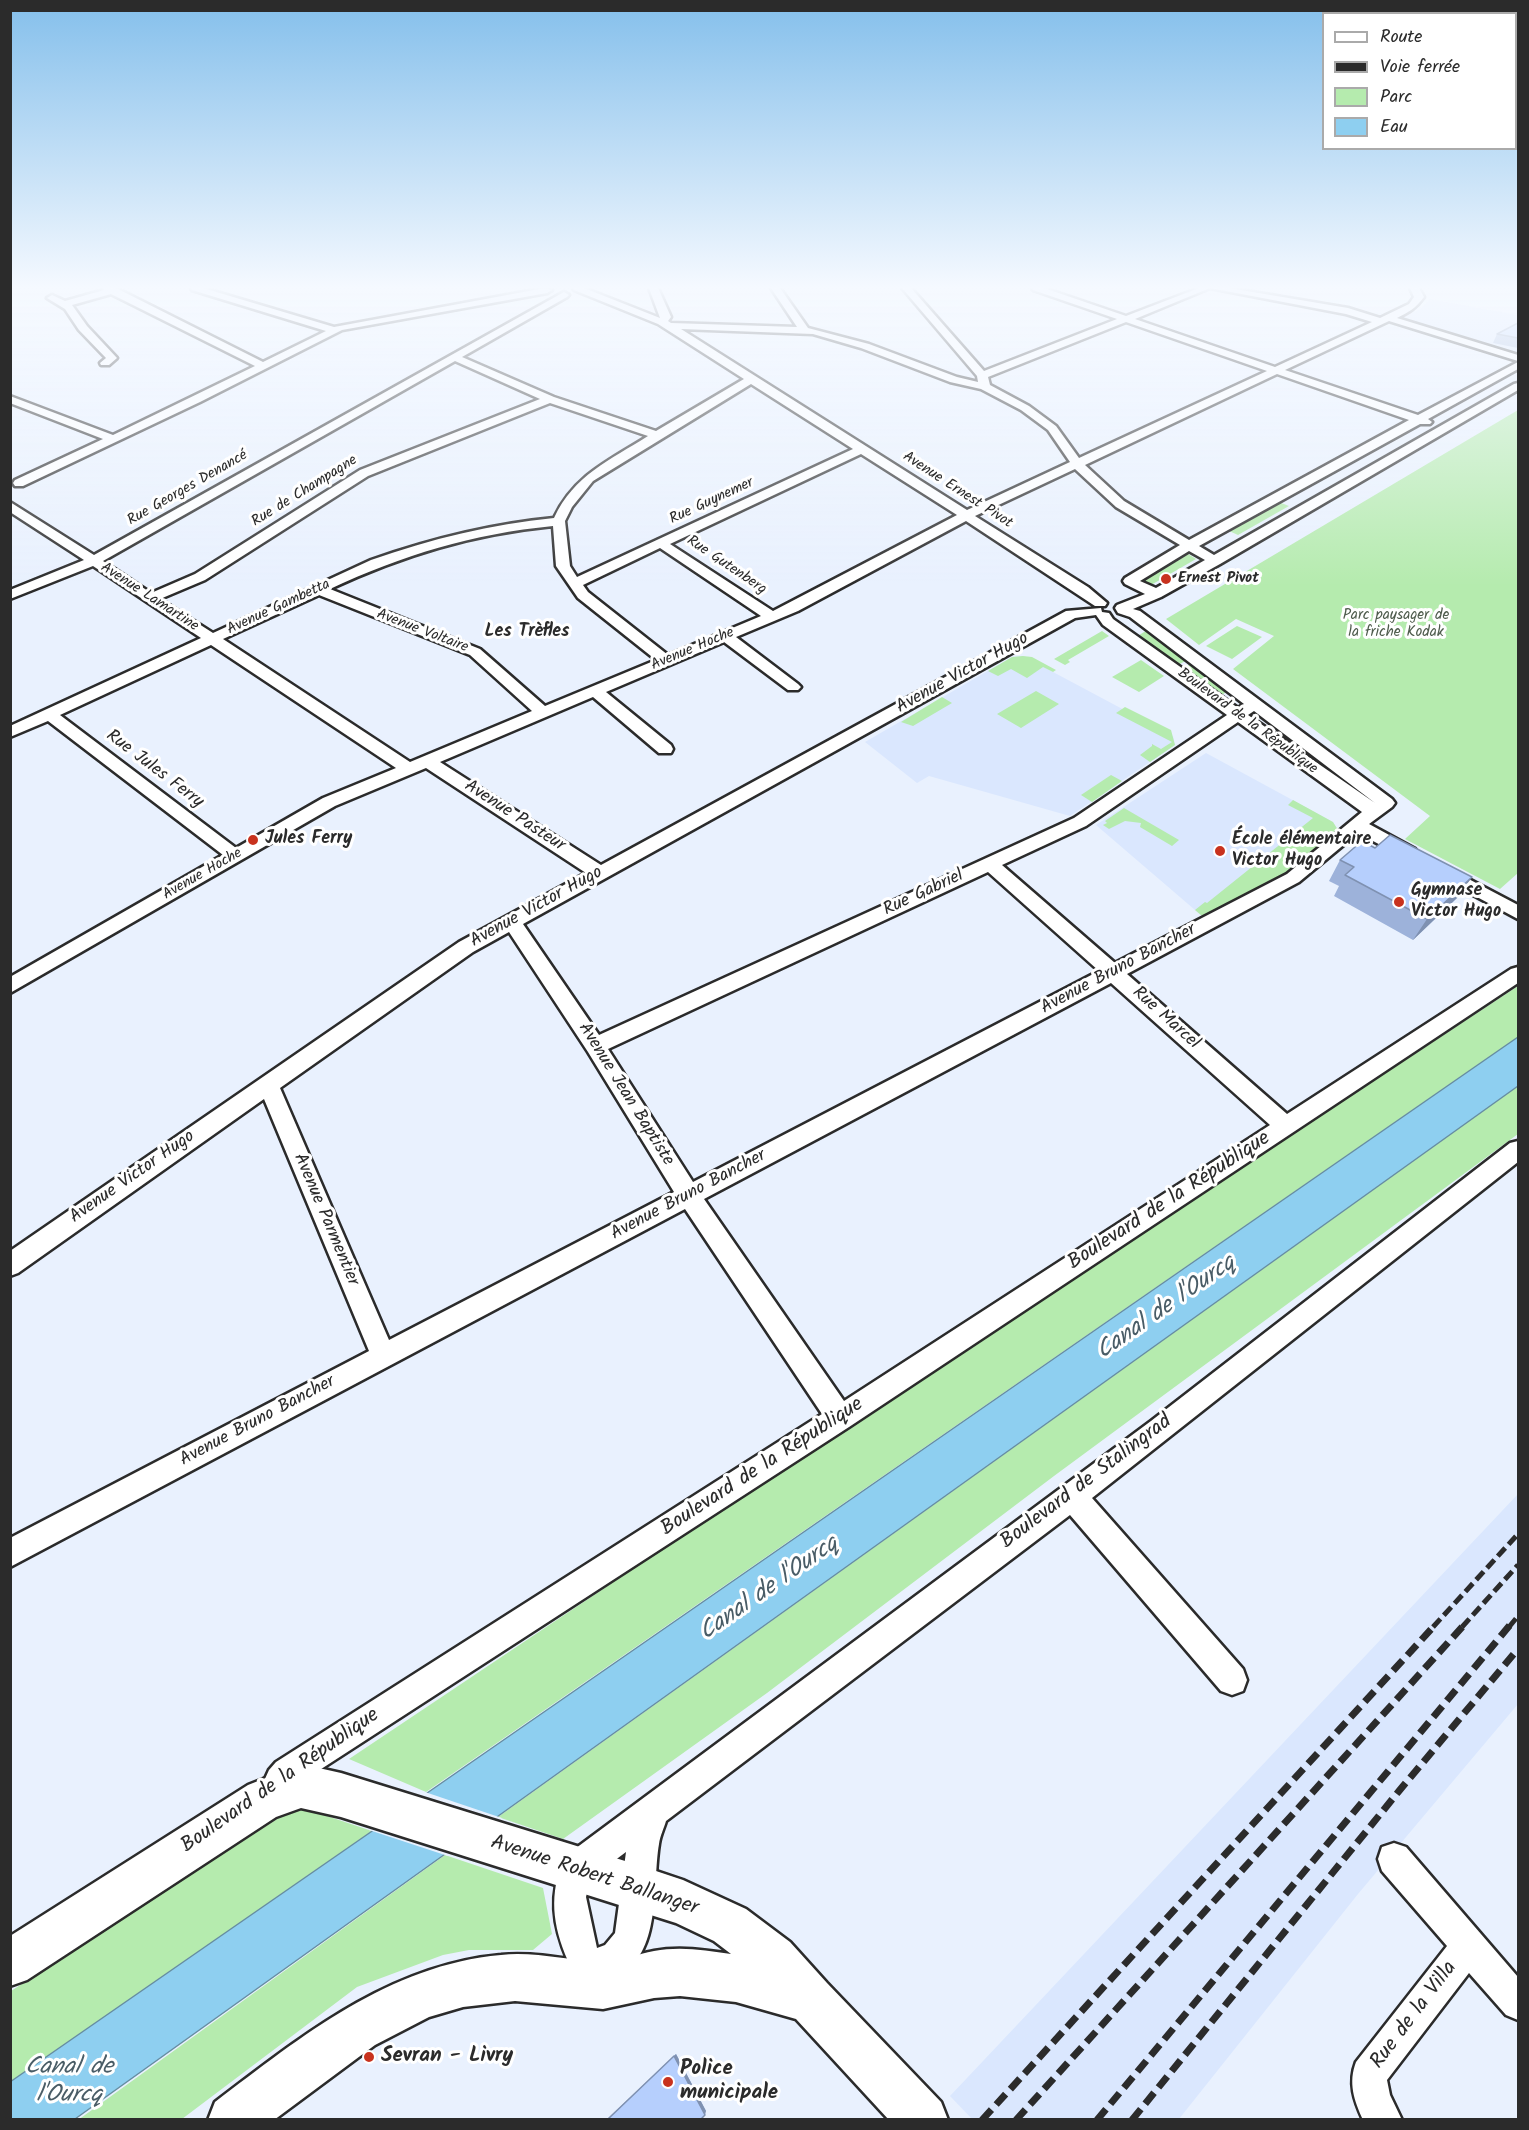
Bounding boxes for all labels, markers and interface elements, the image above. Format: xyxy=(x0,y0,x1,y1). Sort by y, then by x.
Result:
legend xyxy=(1322,12,1517,150)
text: Route xyxy=(1380,23,1422,52)
text: Voie ferrée xyxy=(1380,53,1460,82)
text: Parc xyxy=(1380,83,1412,112)
text: Eau xyxy=(1380,113,1408,142)
street label: Rue Georges Denancé xyxy=(125,447,251,531)
street label: Avenue Ernest Pivot xyxy=(899,449,1015,533)
street label: Rue de Champagne xyxy=(249,452,361,532)
street label: Rue Guynemer xyxy=(667,475,757,529)
street label: Rue Gutenberg xyxy=(683,533,769,599)
street label: Avenue Lamartine xyxy=(97,560,201,636)
place label: Ernest Pivot xyxy=(1178,570,1259,588)
marker: Ernest Pivot xyxy=(1159,572,1173,586)
street label: Avenue Gambetta xyxy=(225,576,333,640)
street label: Avenue Voltaire xyxy=(374,606,470,658)
park label: Parc paysager de la friche Kodak xyxy=(1343,607,1449,642)
district label: Les Trèfles xyxy=(485,622,569,644)
street label: Avenue Hoche xyxy=(649,624,737,676)
street label: Avenue Victor Hugo xyxy=(893,629,1033,719)
street label: Boulevard de la République xyxy=(1173,665,1321,779)
street label: Rue Jules Ferry xyxy=(101,726,207,814)
street label: Avenue Pasteur xyxy=(460,776,568,858)
place label: Jules Ferry xyxy=(265,829,352,851)
place label: École élémentaire Victor Hugo xyxy=(1232,830,1371,872)
marker: Jules Ferry xyxy=(246,833,260,847)
marker: École élémentaire Victor Hugo xyxy=(1213,844,1227,858)
street label: Avenue Hoche xyxy=(160,845,246,905)
street label: Avenue Victor Hugo xyxy=(467,863,607,953)
street label: Rue Gabriel xyxy=(880,866,968,922)
place label: Gymnase Victor Hugo xyxy=(1411,881,1501,924)
marker: Gymnase Victor Hugo xyxy=(1392,895,1406,909)
street label: Avenue Bruno Bancher xyxy=(1038,920,1200,1020)
street label: Rue Marcel xyxy=(1127,983,1203,1055)
street label: Avenue Jean Baptiste xyxy=(572,1020,678,1170)
street label: Avenue Victor Hugo xyxy=(66,1127,200,1229)
street label: Boulevard de la République xyxy=(1064,1127,1276,1277)
street label: Avenue Bruno Bancher xyxy=(608,1146,770,1246)
street label: Avenue Parmentier xyxy=(287,1151,363,1289)
water label: Canal de l'Ourcq xyxy=(1092,1250,1242,1368)
street label: Avenue Bruno Bancher xyxy=(177,1372,339,1472)
street label: Boulevard de la République xyxy=(657,1393,869,1543)
street label: Boulevard de Stalingrad xyxy=(996,1410,1178,1556)
water label: Canal de l'Ourcq xyxy=(695,1531,845,1649)
street label: Boulevard de la République xyxy=(177,1704,385,1860)
street label: Avenue Robert Ballanger xyxy=(487,1831,701,1923)
street label: Rue de la Villa xyxy=(1366,1957,1464,2075)
place label: Sevran - Livry xyxy=(381,2044,513,2070)
marker: Sevran - Livry xyxy=(362,2050,376,2064)
water label: Canal de l'Ourcq xyxy=(25,2055,113,2111)
place label: Police municipale xyxy=(680,2057,778,2107)
marker: Police municipale xyxy=(661,2075,675,2089)

